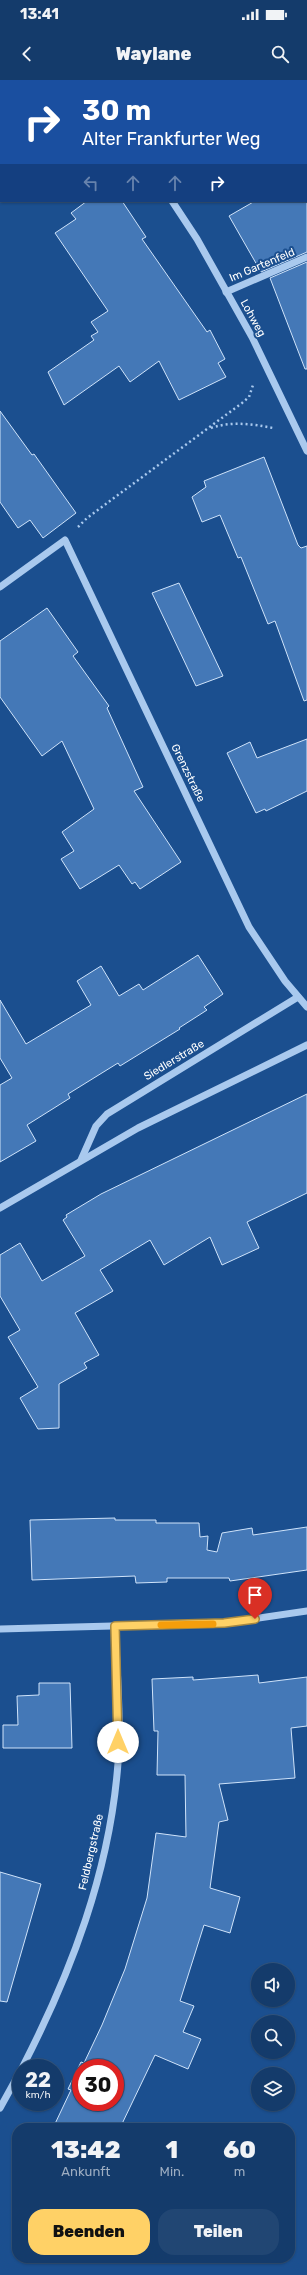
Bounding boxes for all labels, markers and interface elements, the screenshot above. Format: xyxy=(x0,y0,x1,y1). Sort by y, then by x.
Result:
text: 13:41 xyxy=(20,5,59,23)
icon: back xyxy=(16,43,38,65)
text: Waylane xyxy=(116,43,191,65)
icon: search xyxy=(269,43,291,65)
text: 30 m xyxy=(82,94,151,127)
icon: right xyxy=(16,96,68,148)
text: Alter Frankfurter Weg xyxy=(82,128,261,150)
icon: left xyxy=(80,172,102,194)
icon: ahead xyxy=(122,172,144,194)
icon: ahead xyxy=(164,172,186,194)
icon: right xyxy=(206,172,228,194)
street label: Im Gartenfeld xyxy=(227,245,297,285)
street label: Lohweg xyxy=(238,297,268,339)
street label: Grenzstraße xyxy=(168,742,208,804)
street label: Siedlerstraße xyxy=(142,1037,206,1083)
pin xyxy=(238,1578,272,1619)
icon: arrive xyxy=(244,1584,266,1606)
position arrow xyxy=(97,1721,139,1763)
street label: Feldbergstraße xyxy=(76,1813,106,1891)
map controls xyxy=(251,1963,295,2111)
button: sound xyxy=(251,1963,295,2007)
button: search xyxy=(251,2015,295,2059)
speed limit sign: 30 xyxy=(72,2059,124,2111)
button: layers xyxy=(251,2067,295,2111)
text: 22 xyxy=(25,2068,51,2092)
text: km/h xyxy=(26,2089,50,2101)
text: 13:42 xyxy=(51,2136,121,2164)
text: 1 xyxy=(166,2136,178,2164)
text: 60 xyxy=(223,2136,256,2164)
text: Ankunft xyxy=(61,2164,110,2179)
text: Min. xyxy=(160,2164,184,2179)
text: m xyxy=(234,2164,245,2179)
button: Beenden xyxy=(28,2209,150,2255)
button: Teilen xyxy=(158,2209,279,2255)

